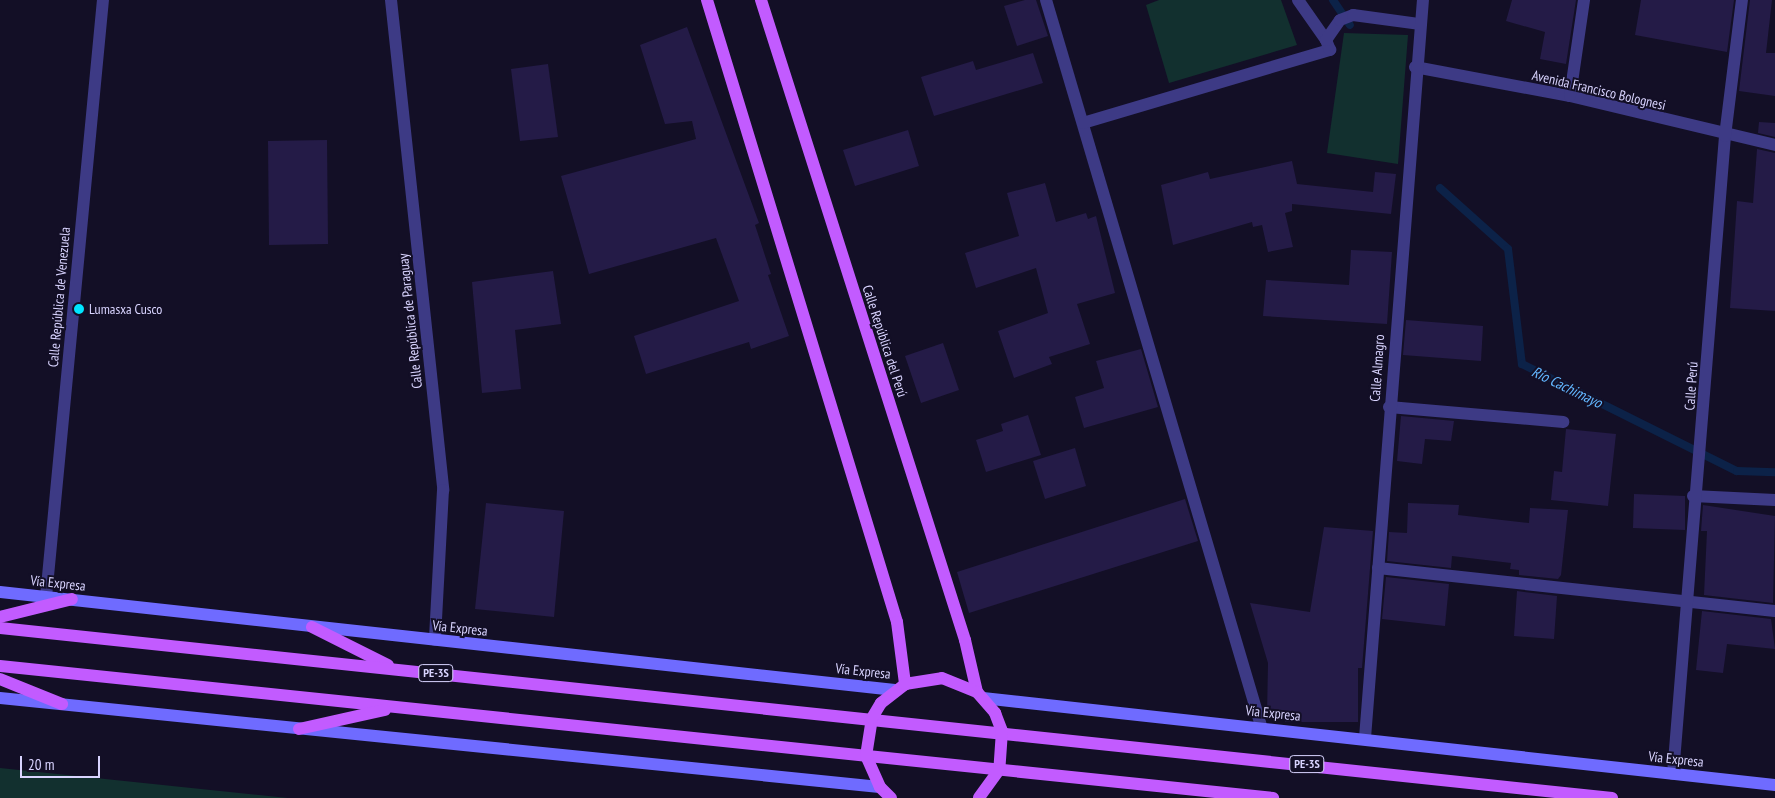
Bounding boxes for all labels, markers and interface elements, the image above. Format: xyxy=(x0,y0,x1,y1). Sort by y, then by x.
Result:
street label: Avenida Francisco Bolognesi xyxy=(1530,66,1668,114)
street label: Calle República de Venezuela xyxy=(44,226,74,368)
street label: Calle República de Paraguay xyxy=(395,253,425,389)
street label: Calle República del Perú xyxy=(859,283,911,399)
place label: Lumasxa Cusco xyxy=(89,301,162,317)
marker: Lumasxa Cusco xyxy=(73,303,85,315)
street label: Calle Almagro xyxy=(1366,334,1388,402)
street label: Calle Perú xyxy=(1681,361,1701,411)
water label: Río Cachimayo xyxy=(1529,362,1605,412)
street label: Vía Expresa xyxy=(30,572,86,594)
street label: Vía Expresa xyxy=(432,617,488,639)
street label: Vía Expresa xyxy=(835,660,891,682)
road number: PE-3S xyxy=(417,664,455,682)
street label: Vía Expresa xyxy=(1245,702,1301,724)
scale bar xyxy=(22,746,102,778)
street label: Vía Expresa xyxy=(1648,748,1704,770)
road number: PE-3S xyxy=(1288,754,1326,774)
text: 20 m xyxy=(28,755,54,774)

